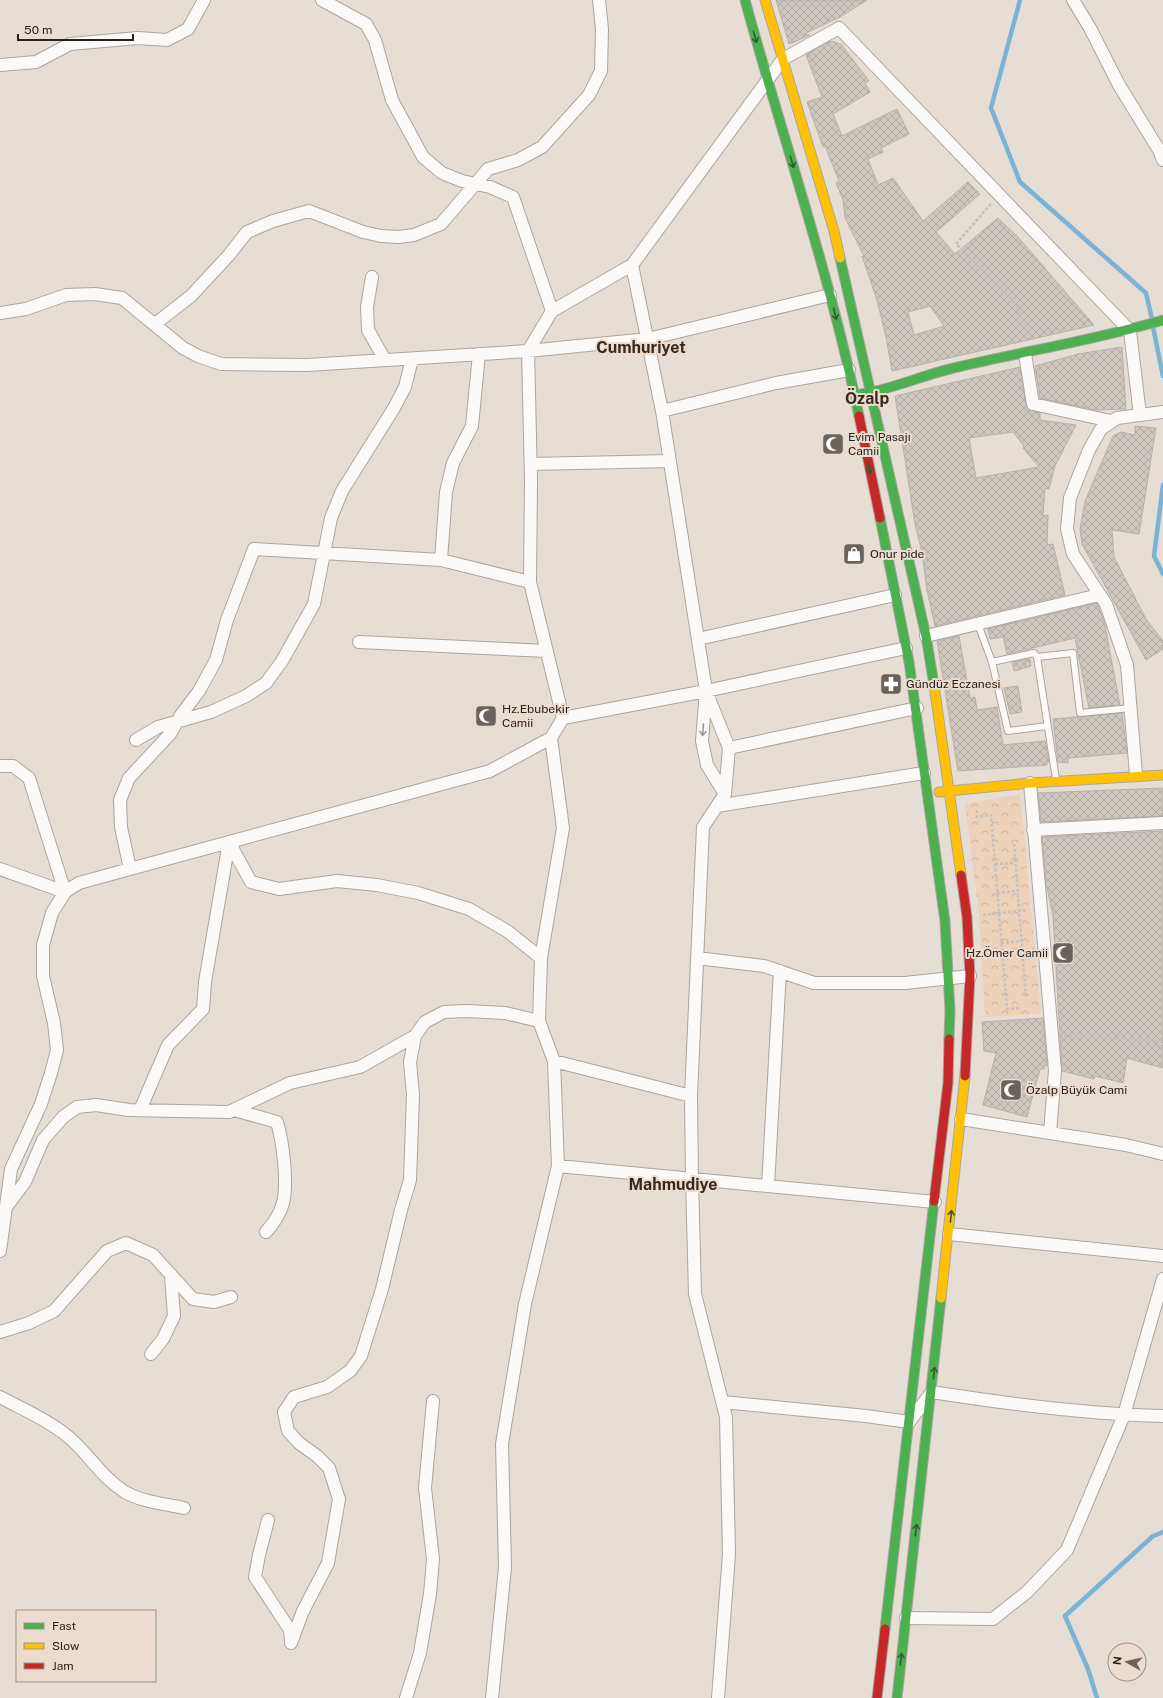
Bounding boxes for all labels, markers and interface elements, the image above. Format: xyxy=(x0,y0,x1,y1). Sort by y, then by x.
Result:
scale bar xyxy=(18,16,133,42)
text: 50 m xyxy=(24,23,52,37)
one-way arrow xyxy=(752,31,760,44)
one-way arrow xyxy=(789,155,796,168)
one-way arrow xyxy=(832,307,840,320)
district label: Cumhuriyet xyxy=(596,338,686,357)
district label: Özalp xyxy=(845,387,889,408)
place label: Evim Pasajı Camii xyxy=(848,430,911,458)
mosque icon: Evim Pasajı Camii xyxy=(820,431,846,457)
one-way arrow xyxy=(866,461,874,474)
shop icon: Onur pide xyxy=(841,541,867,567)
place label: Onur pide xyxy=(870,547,925,561)
pharmacy icon: Gündüz Eczanesi xyxy=(878,671,904,697)
place label: Gündüz Eczanesi xyxy=(906,677,1001,691)
place label: Hz.Ebubekir Camii xyxy=(502,702,570,730)
mosque icon: Hz.Ebubekir Camii xyxy=(473,703,499,729)
one-way arrow xyxy=(700,723,707,736)
mosque icon: Hz.Ömer Camii xyxy=(1050,940,1076,966)
place label: Hz.Ömer Camii xyxy=(966,946,1048,960)
mosque icon: Özalp Büyük Cami xyxy=(998,1077,1024,1103)
place label: Özalp Büyük Cami xyxy=(1026,1083,1127,1097)
district label: Mahmudiye xyxy=(628,1175,718,1194)
one-way arrow xyxy=(947,1210,955,1223)
one-way arrow xyxy=(930,1367,937,1380)
one-way arrow xyxy=(912,1524,920,1537)
legend xyxy=(16,1610,156,1682)
text: Fast xyxy=(52,1619,77,1633)
text: Slow xyxy=(52,1639,80,1653)
north arrow xyxy=(1107,1642,1147,1682)
one-way arrow xyxy=(898,1653,905,1666)
text: N xyxy=(1111,1656,1124,1666)
text: Jam xyxy=(52,1659,74,1673)

